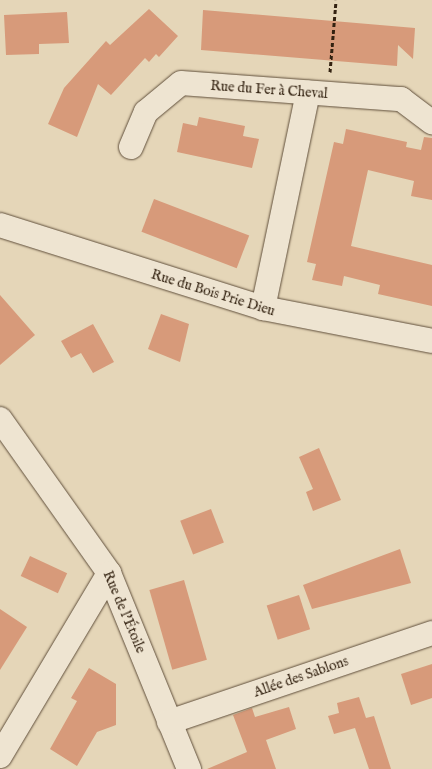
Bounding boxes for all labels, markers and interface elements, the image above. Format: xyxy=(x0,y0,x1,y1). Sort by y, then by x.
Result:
street label: Rue du Fer à Cheval xyxy=(210,78,328,102)
street label: Rue du Bois Prie Dieu xyxy=(149,266,277,320)
street label: Rue de l'Étoile xyxy=(99,568,149,656)
street label: Allée des Sablons xyxy=(251,653,351,701)

